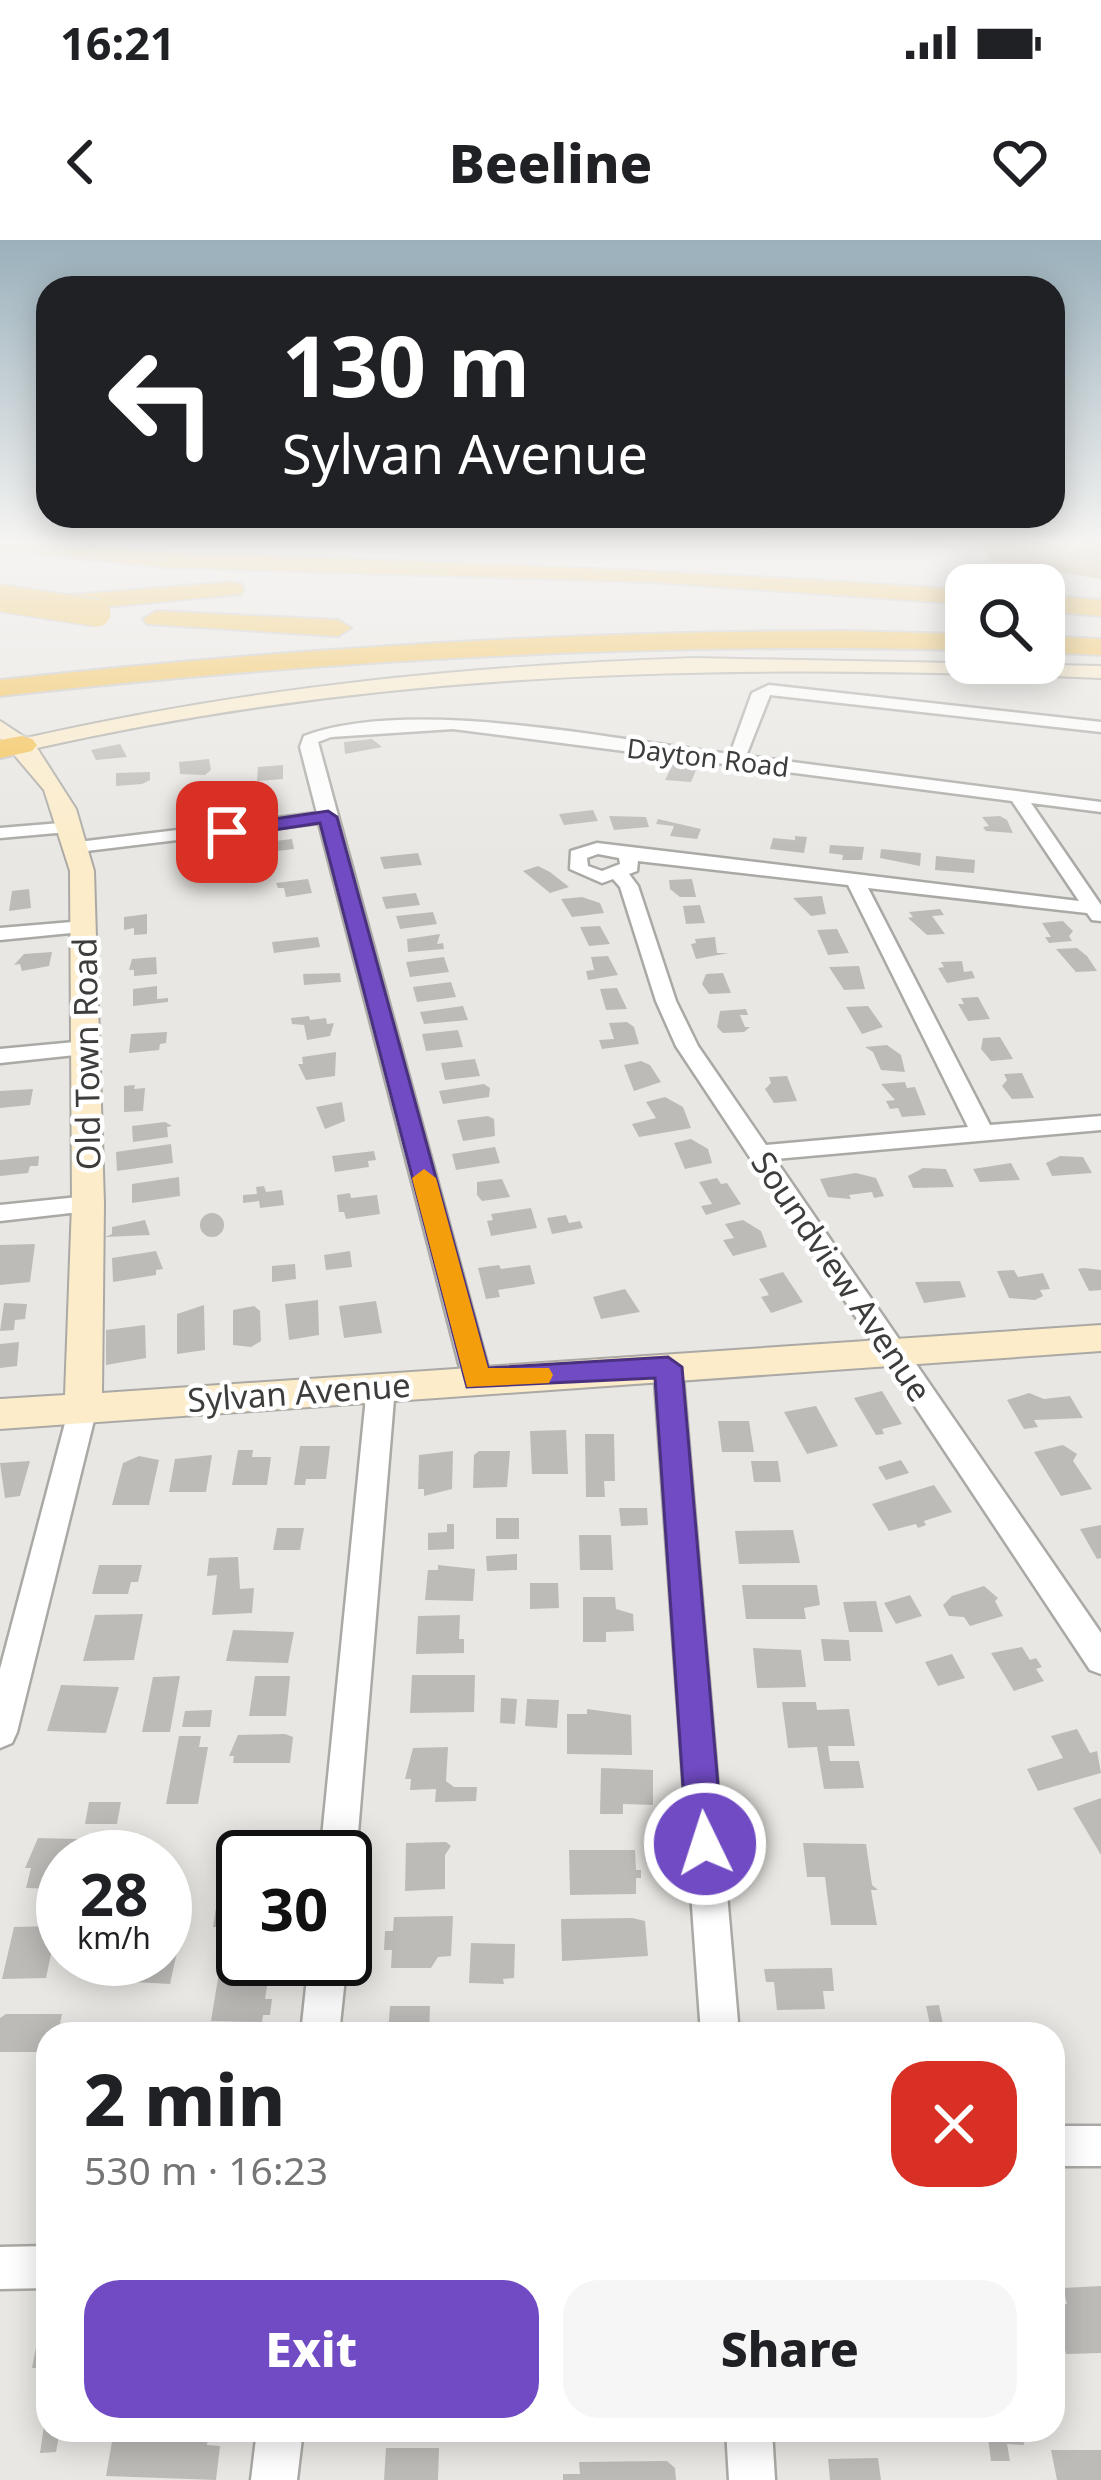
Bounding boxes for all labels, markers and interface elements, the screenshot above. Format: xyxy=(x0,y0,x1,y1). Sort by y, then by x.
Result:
text: 16:21 xyxy=(60,12,176,73)
text: Beeline xyxy=(449,125,652,199)
icon: back xyxy=(48,129,114,195)
icon: heart xyxy=(987,129,1053,195)
text: 130 m xyxy=(282,307,530,422)
icon: left xyxy=(84,324,240,480)
text: Sylvan Avenue xyxy=(282,416,648,490)
map controls xyxy=(945,564,1065,684)
button: search xyxy=(945,564,1065,684)
street label: Dayton Road xyxy=(625,729,791,785)
pin xyxy=(176,781,278,883)
icon: arrive xyxy=(194,799,260,865)
street label: Old Town Road xyxy=(61,937,111,1171)
street label: Soundview Avenue xyxy=(741,1142,943,1410)
street label: Sylvan Avenue xyxy=(186,1362,412,1422)
position arrow xyxy=(642,1781,768,1907)
speed limit sign: 30 xyxy=(216,1830,372,1986)
text: 28 xyxy=(80,1852,148,1934)
text: km/h xyxy=(77,1917,151,1958)
text: 2 min xyxy=(84,2049,285,2147)
button: close xyxy=(891,2061,1017,2187)
text: 530 m · 16:23 xyxy=(84,2143,328,2196)
button: Exit xyxy=(84,2280,539,2418)
button: Share xyxy=(563,2280,1017,2418)

